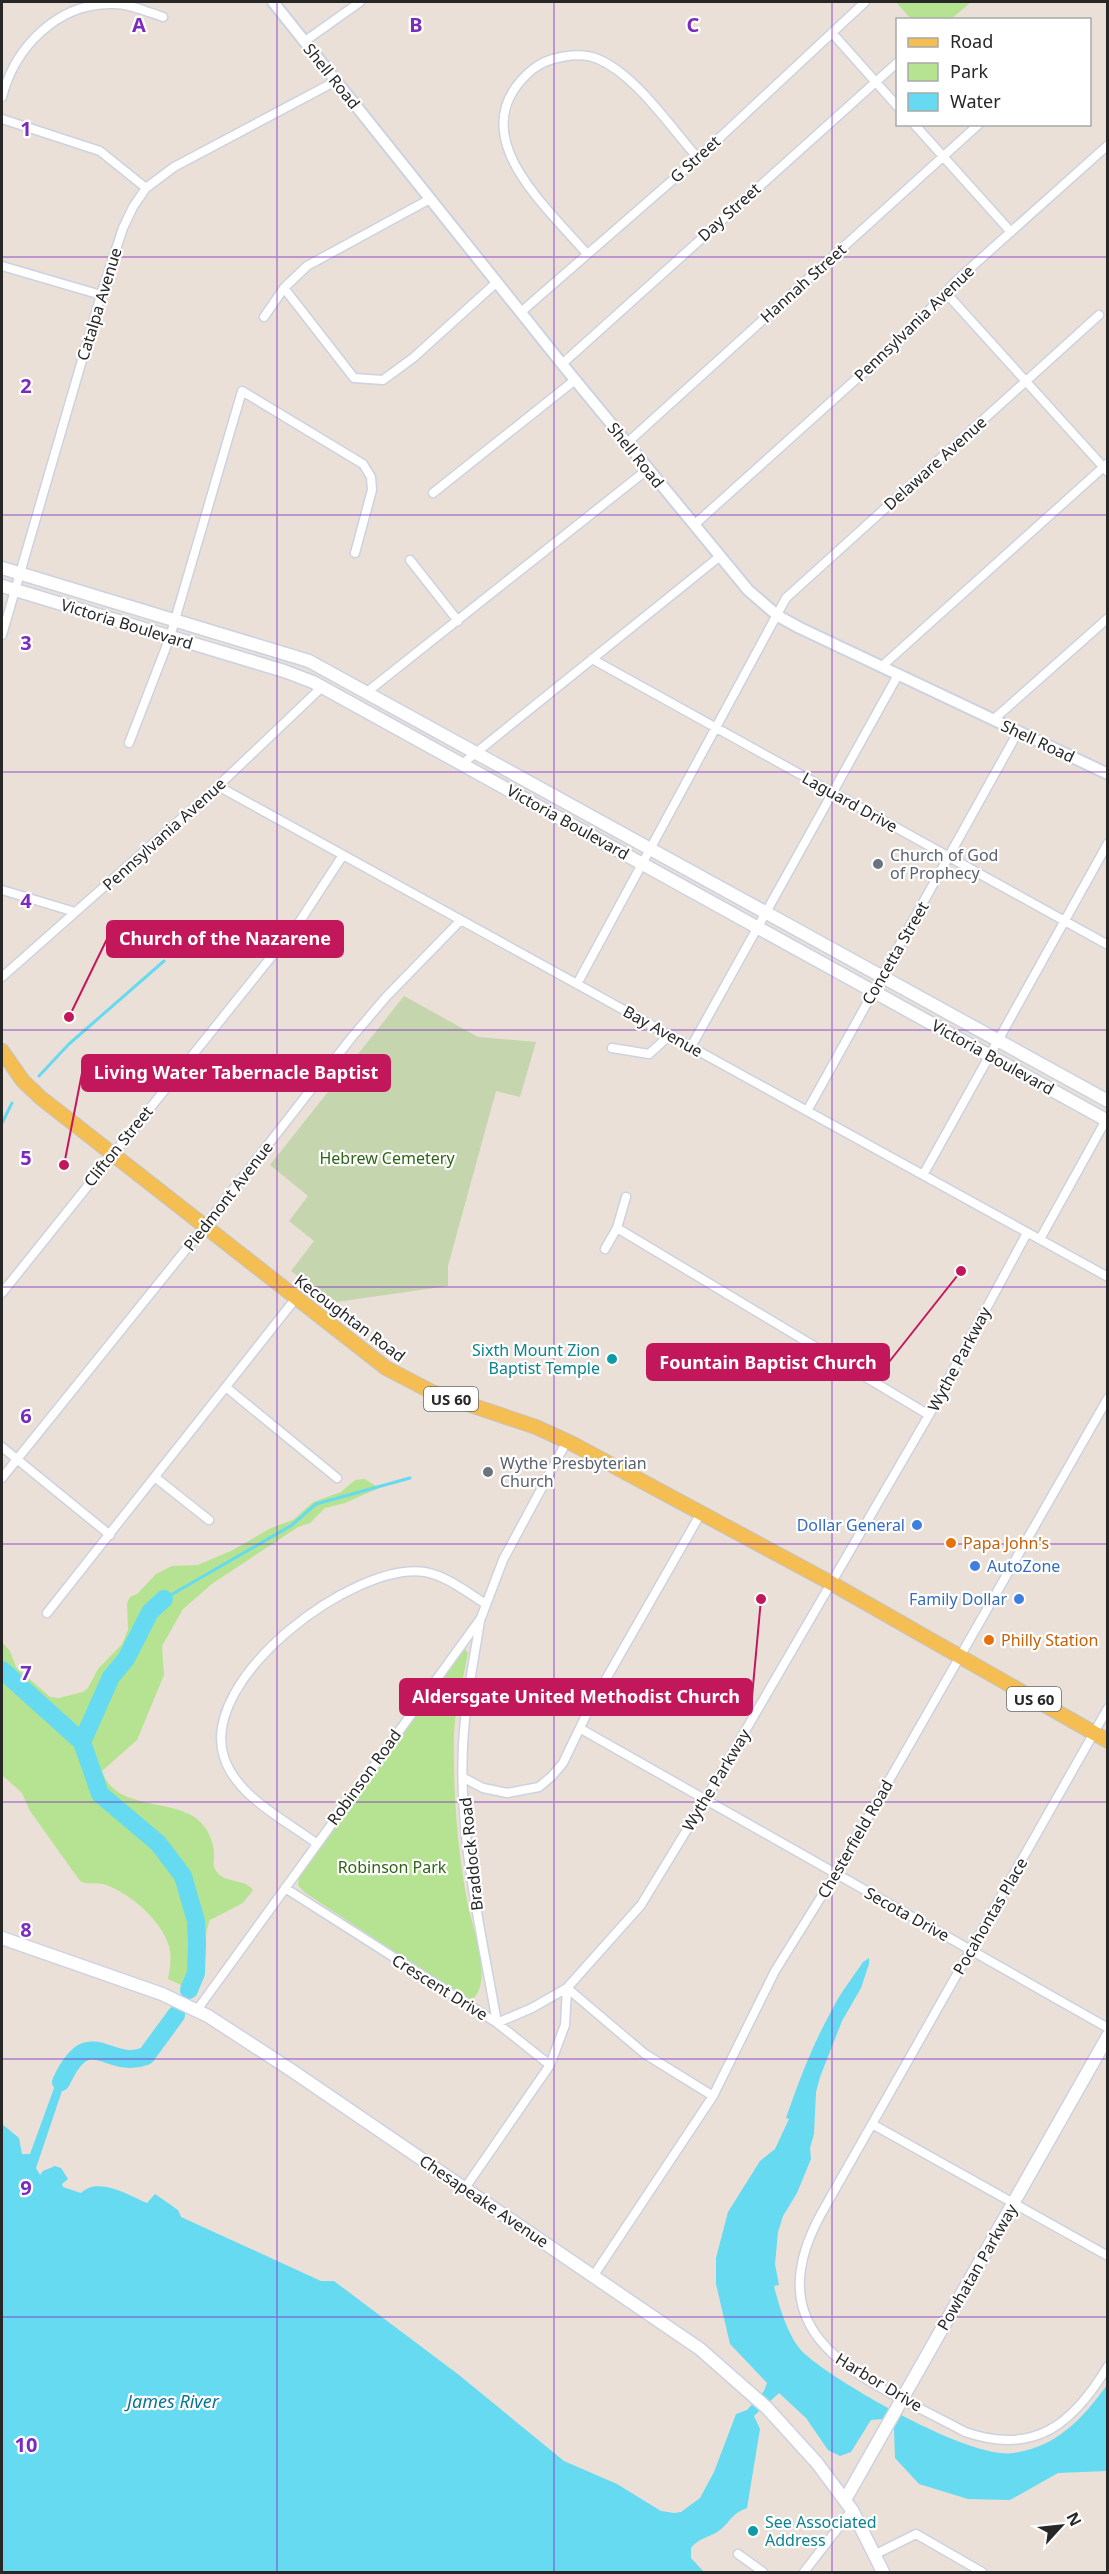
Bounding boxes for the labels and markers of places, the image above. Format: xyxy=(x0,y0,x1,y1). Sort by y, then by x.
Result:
place label: Church of God of Prophecy xyxy=(890,844,998,884)
marker: Church of God of Prophecy xyxy=(871,857,885,871)
callout: Church of the Nazarene xyxy=(107,921,343,957)
callout: Living Water Tabernacle Baptist xyxy=(82,1055,390,1091)
place label: Sixth Mount Zion Baptist Temple xyxy=(472,1339,600,1379)
callout: Fountain Baptist Church xyxy=(647,1344,889,1380)
marker: Sixth Mount Zion Baptist Temple xyxy=(605,1352,619,1366)
place label: Wythe Presbyterian Church xyxy=(500,1452,647,1492)
marker: Wythe Presbyterian Church xyxy=(481,1465,495,1479)
place label: Dollar General xyxy=(797,1514,905,1536)
marker: Dollar General xyxy=(910,1518,924,1532)
place label: Papa John's xyxy=(963,1532,1049,1554)
marker: Papa John's xyxy=(944,1536,958,1550)
place label: AutoZone xyxy=(987,1555,1060,1577)
marker: AutoZone xyxy=(968,1559,982,1573)
place label: Family Dollar xyxy=(909,1588,1007,1610)
marker: Family Dollar xyxy=(1012,1592,1026,1606)
place label: Philly Station xyxy=(1001,1629,1098,1651)
marker: Philly Station xyxy=(982,1633,996,1647)
callout: Aldersgate United Methodist Church xyxy=(400,1679,752,1715)
place label: See Associated Address xyxy=(765,2511,877,2551)
marker: See Associated Address xyxy=(746,2524,760,2538)

